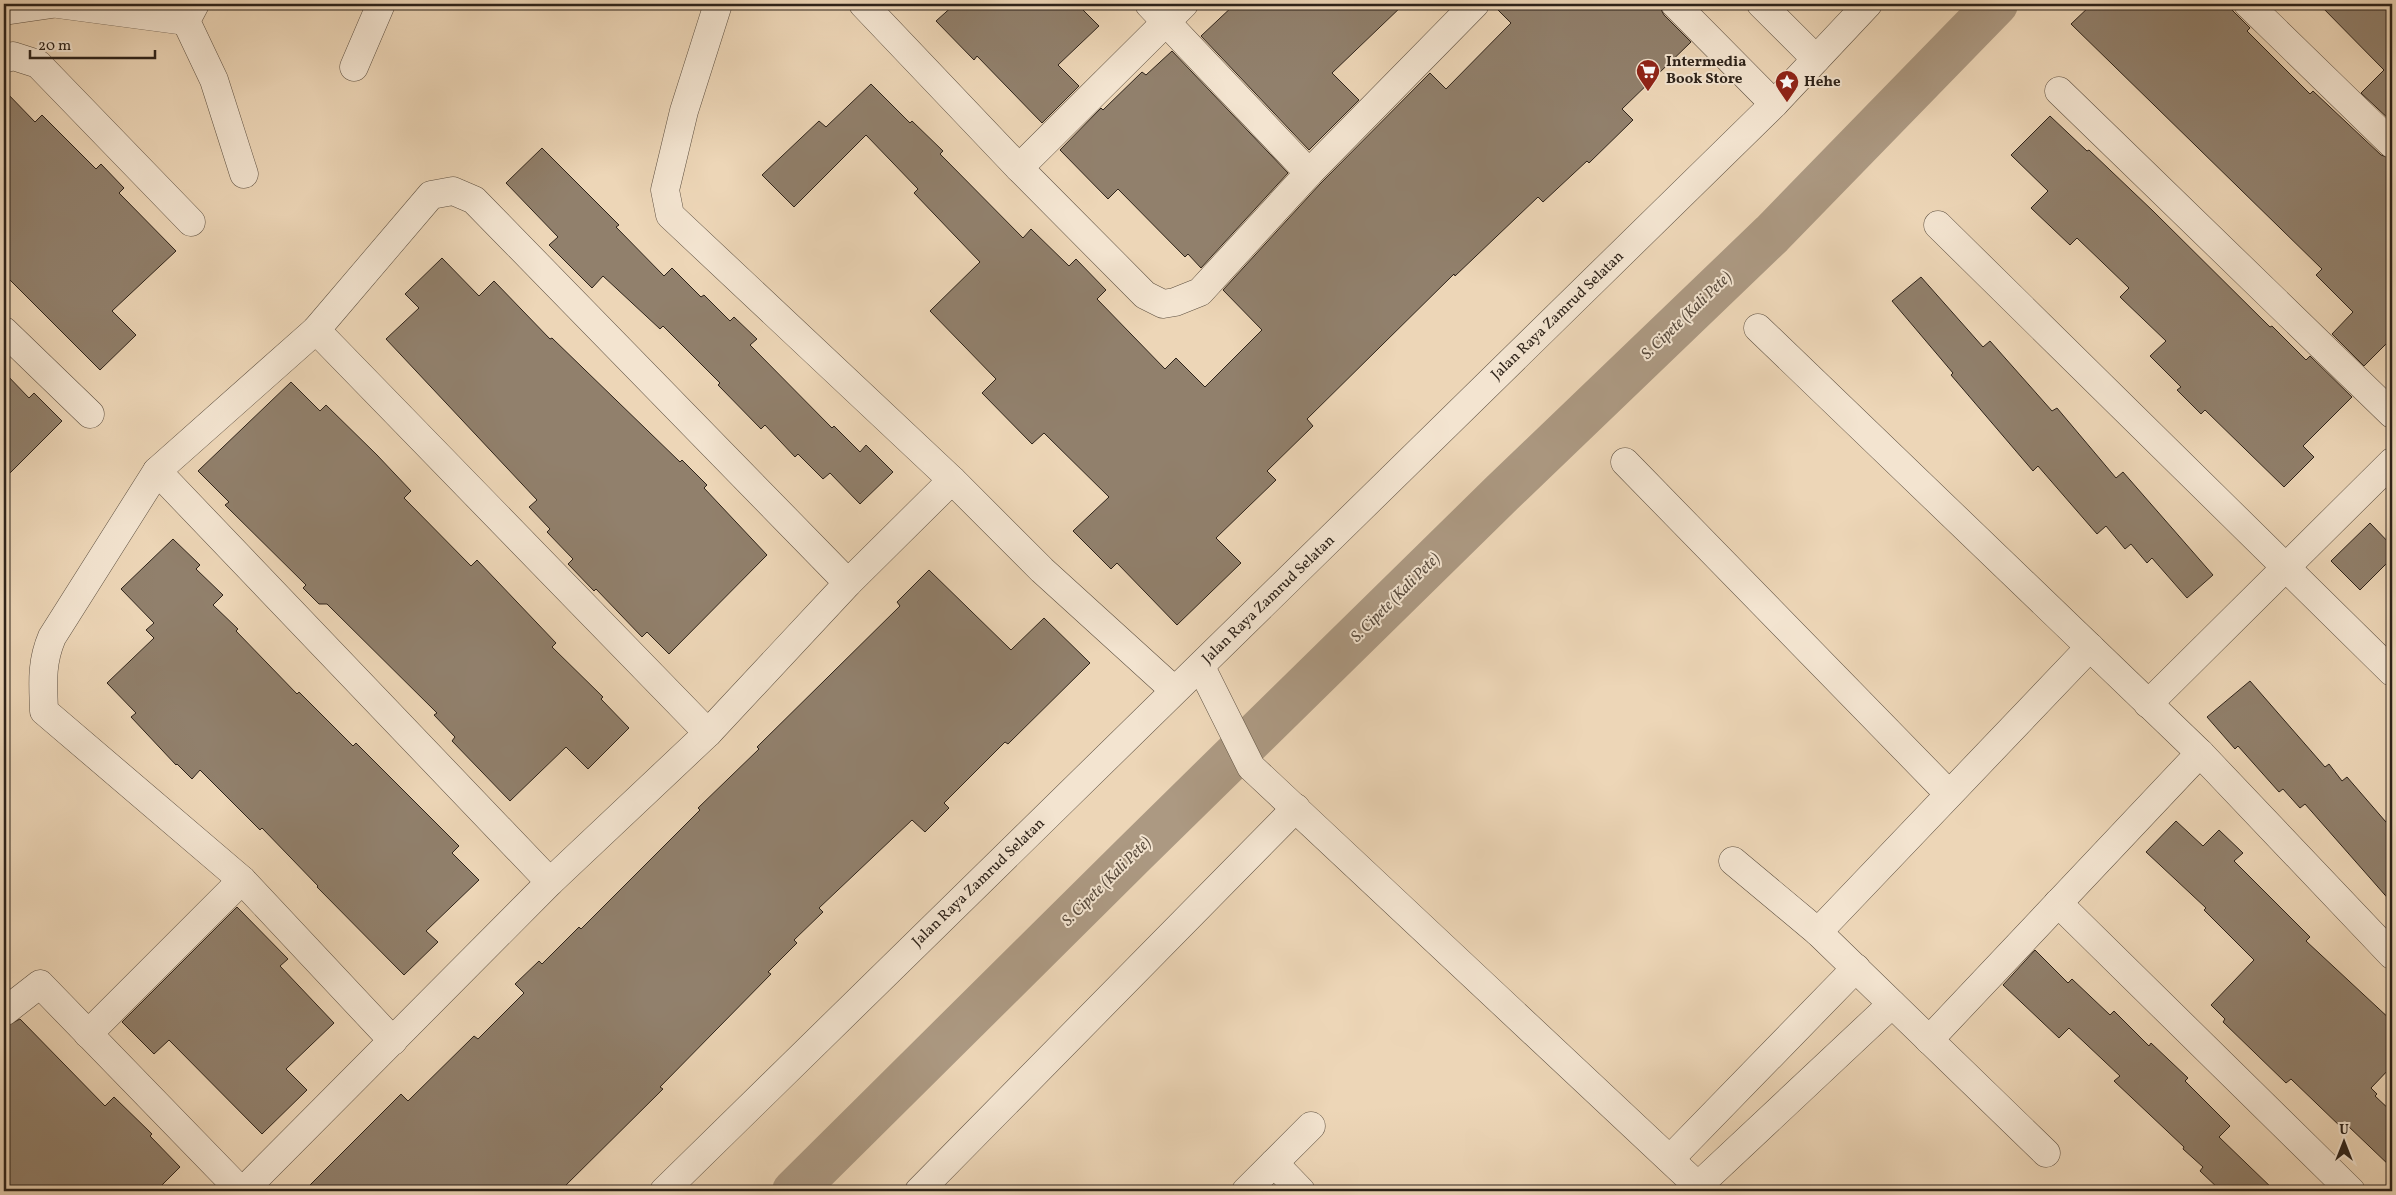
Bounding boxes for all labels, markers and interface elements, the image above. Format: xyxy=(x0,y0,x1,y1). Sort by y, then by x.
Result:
scale bar xyxy=(30,28,155,60)
text: 20 m xyxy=(38,36,71,57)
place label: Intermedia Book Store xyxy=(1666,52,1746,90)
supermarket icon: Intermedia Book Store xyxy=(1635,58,1661,92)
place icon: Hehe xyxy=(1774,69,1800,103)
place label: Hehe xyxy=(1804,72,1841,93)
street label: Jalan Raya Zamrud Selatan xyxy=(1487,247,1629,385)
water label: S. Cipete (Kali Pete) xyxy=(1637,267,1737,365)
street label: Jalan Raya Zamrud Selatan xyxy=(1198,531,1340,669)
water label: S. Cipete (Kali Pete) xyxy=(1346,548,1446,648)
street label: Jalan Raya Zamrud Selatan xyxy=(908,814,1050,952)
water label: S. Cipete (Kali Pete) xyxy=(1057,832,1157,932)
north arrow xyxy=(2318,1118,2368,1168)
text: U xyxy=(2339,1121,2349,1140)

